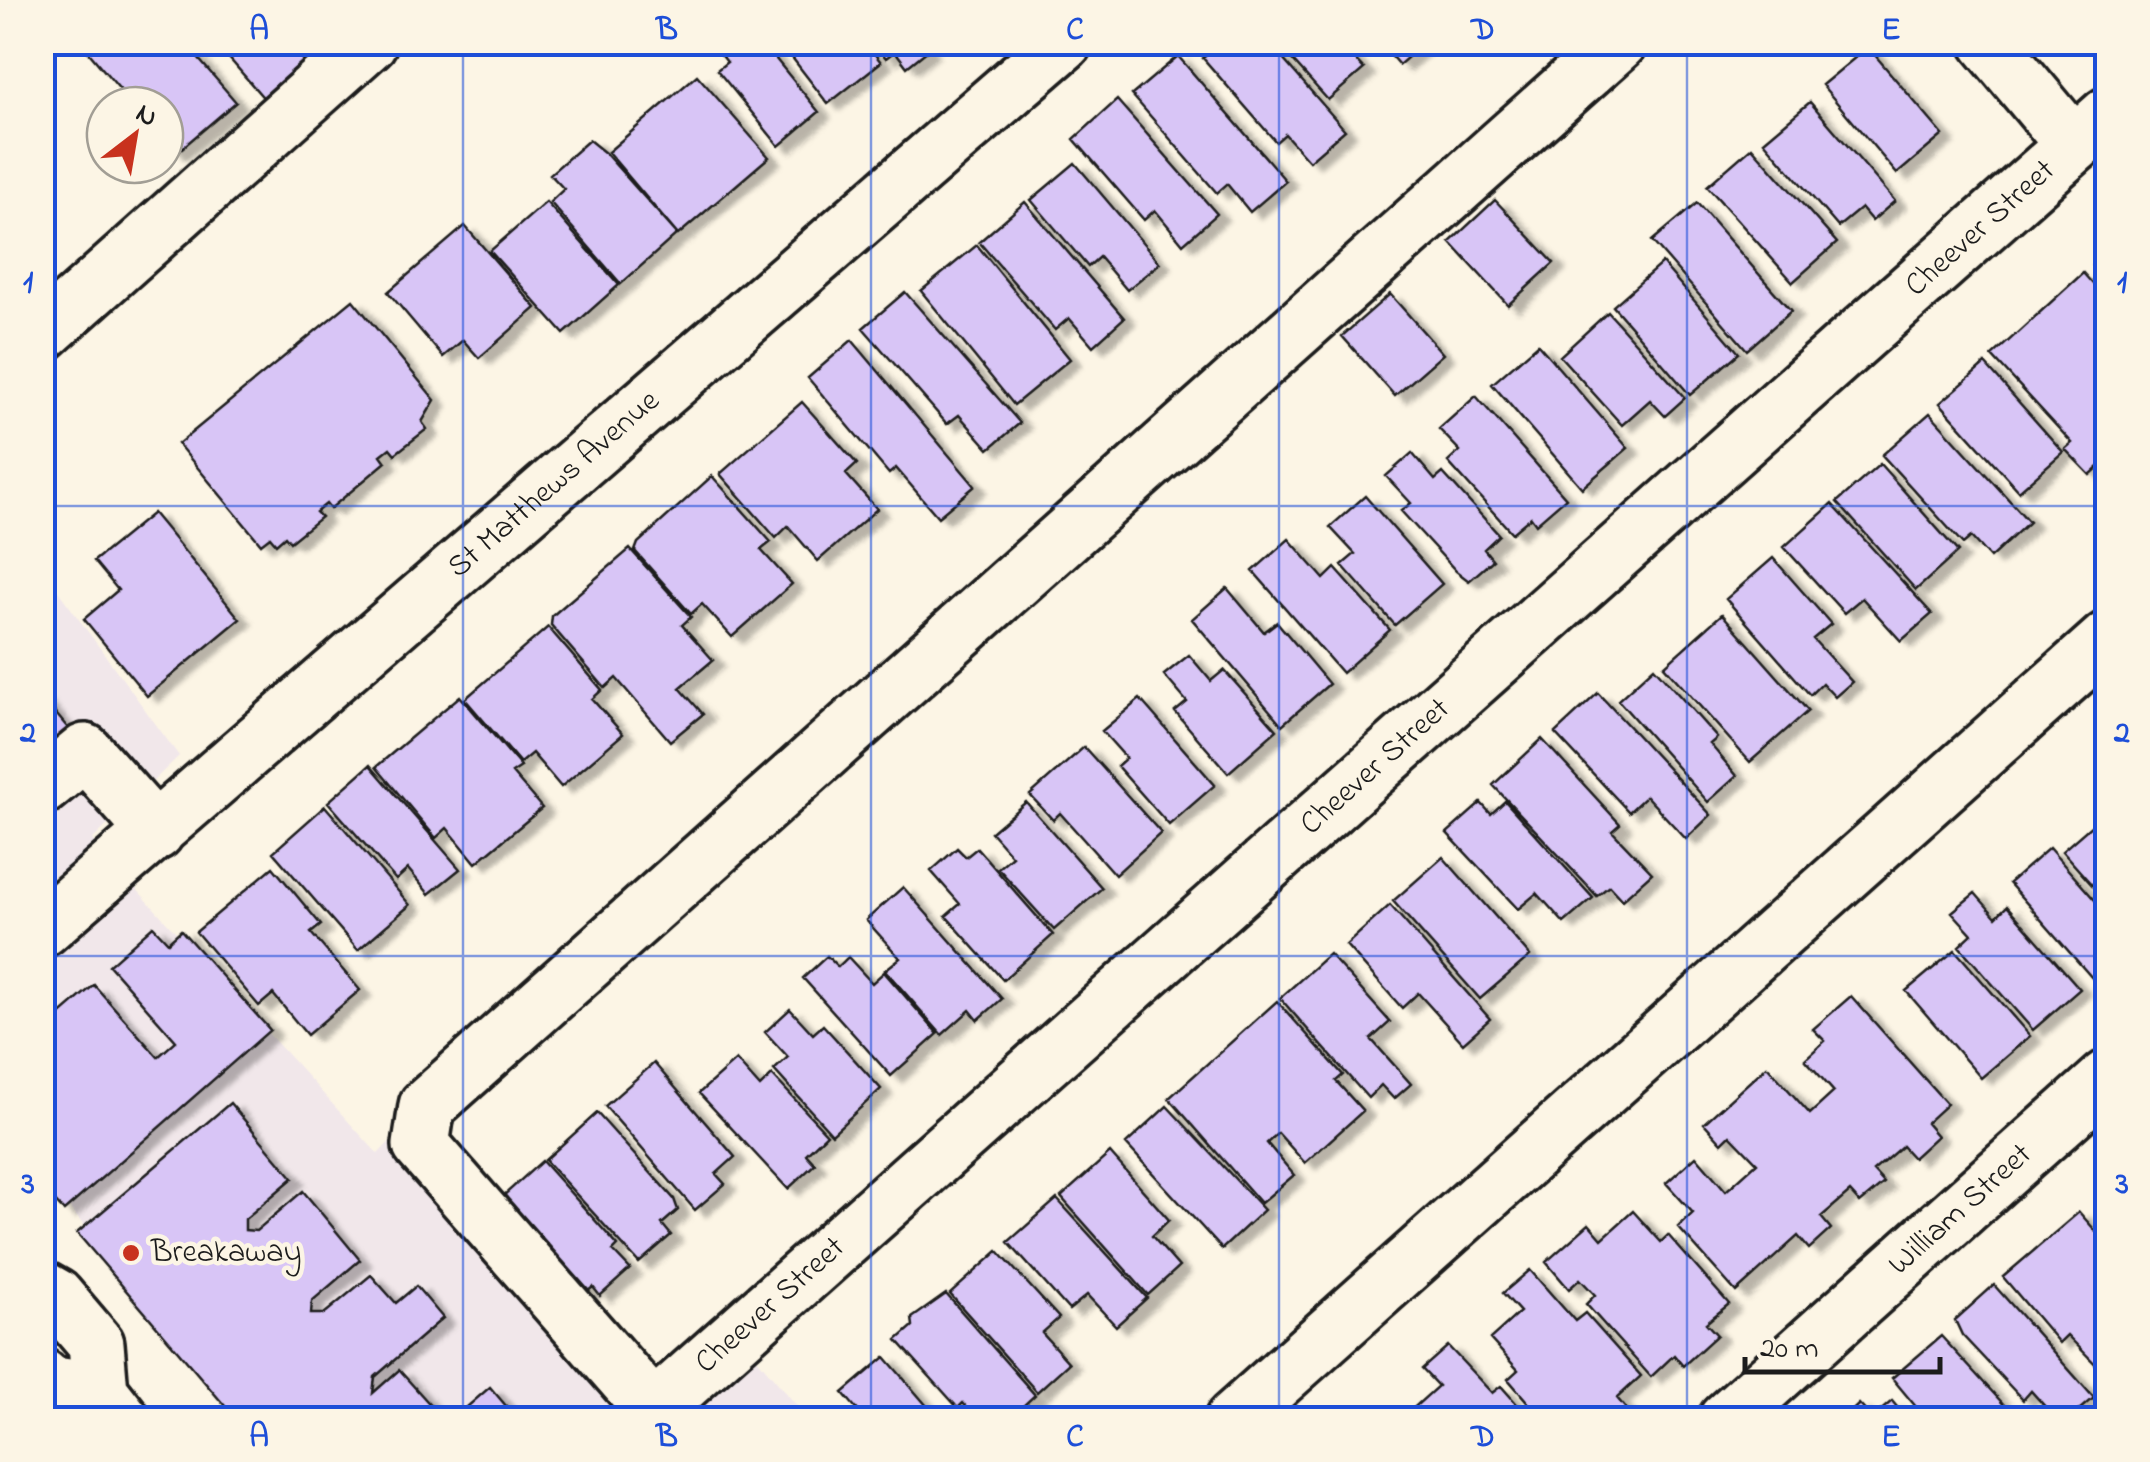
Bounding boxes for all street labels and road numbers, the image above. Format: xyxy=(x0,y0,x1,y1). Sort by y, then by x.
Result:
street label: Cheever Street xyxy=(1895,148,2066,308)
street label: St Matthews Avenue xyxy=(437,379,671,590)
street label: Cheever Street xyxy=(1290,687,1461,847)
street label: William Street xyxy=(1878,1132,2043,1287)
street label: Cheever Street xyxy=(685,1226,856,1386)

